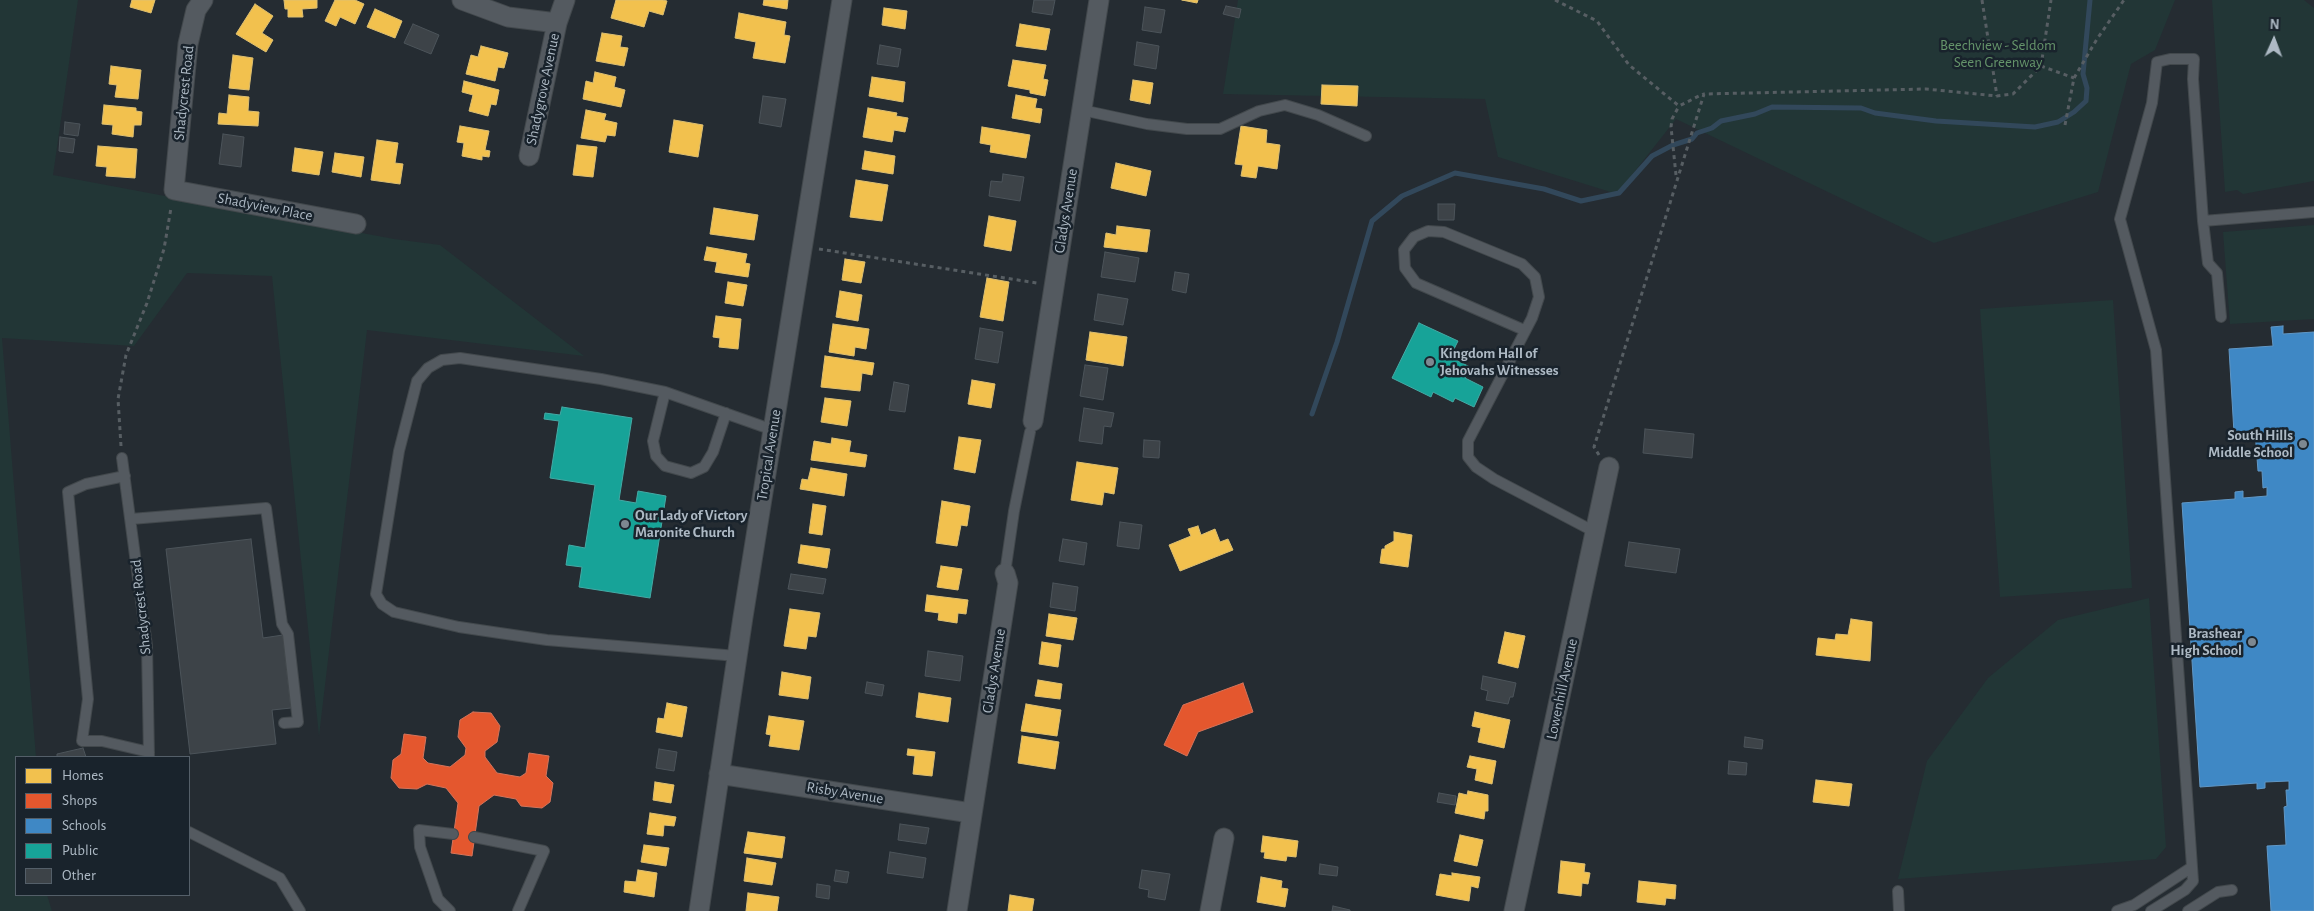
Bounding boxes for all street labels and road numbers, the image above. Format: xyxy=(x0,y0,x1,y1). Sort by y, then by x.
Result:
street label: Shadygrove Avenue xyxy=(522,31,564,147)
street label: Shadycrest Road xyxy=(170,45,198,141)
street label: Gladys Avenue xyxy=(1050,167,1082,255)
street label: Shadyview Place xyxy=(216,189,314,225)
street label: Tropical Avenue xyxy=(753,408,785,502)
street label: Shadycrest Road xyxy=(127,559,155,655)
street label: Gladys Avenue xyxy=(978,627,1010,715)
street label: Lowenhill Avenue xyxy=(1543,637,1581,741)
street label: Risby Avenue xyxy=(805,778,885,808)

